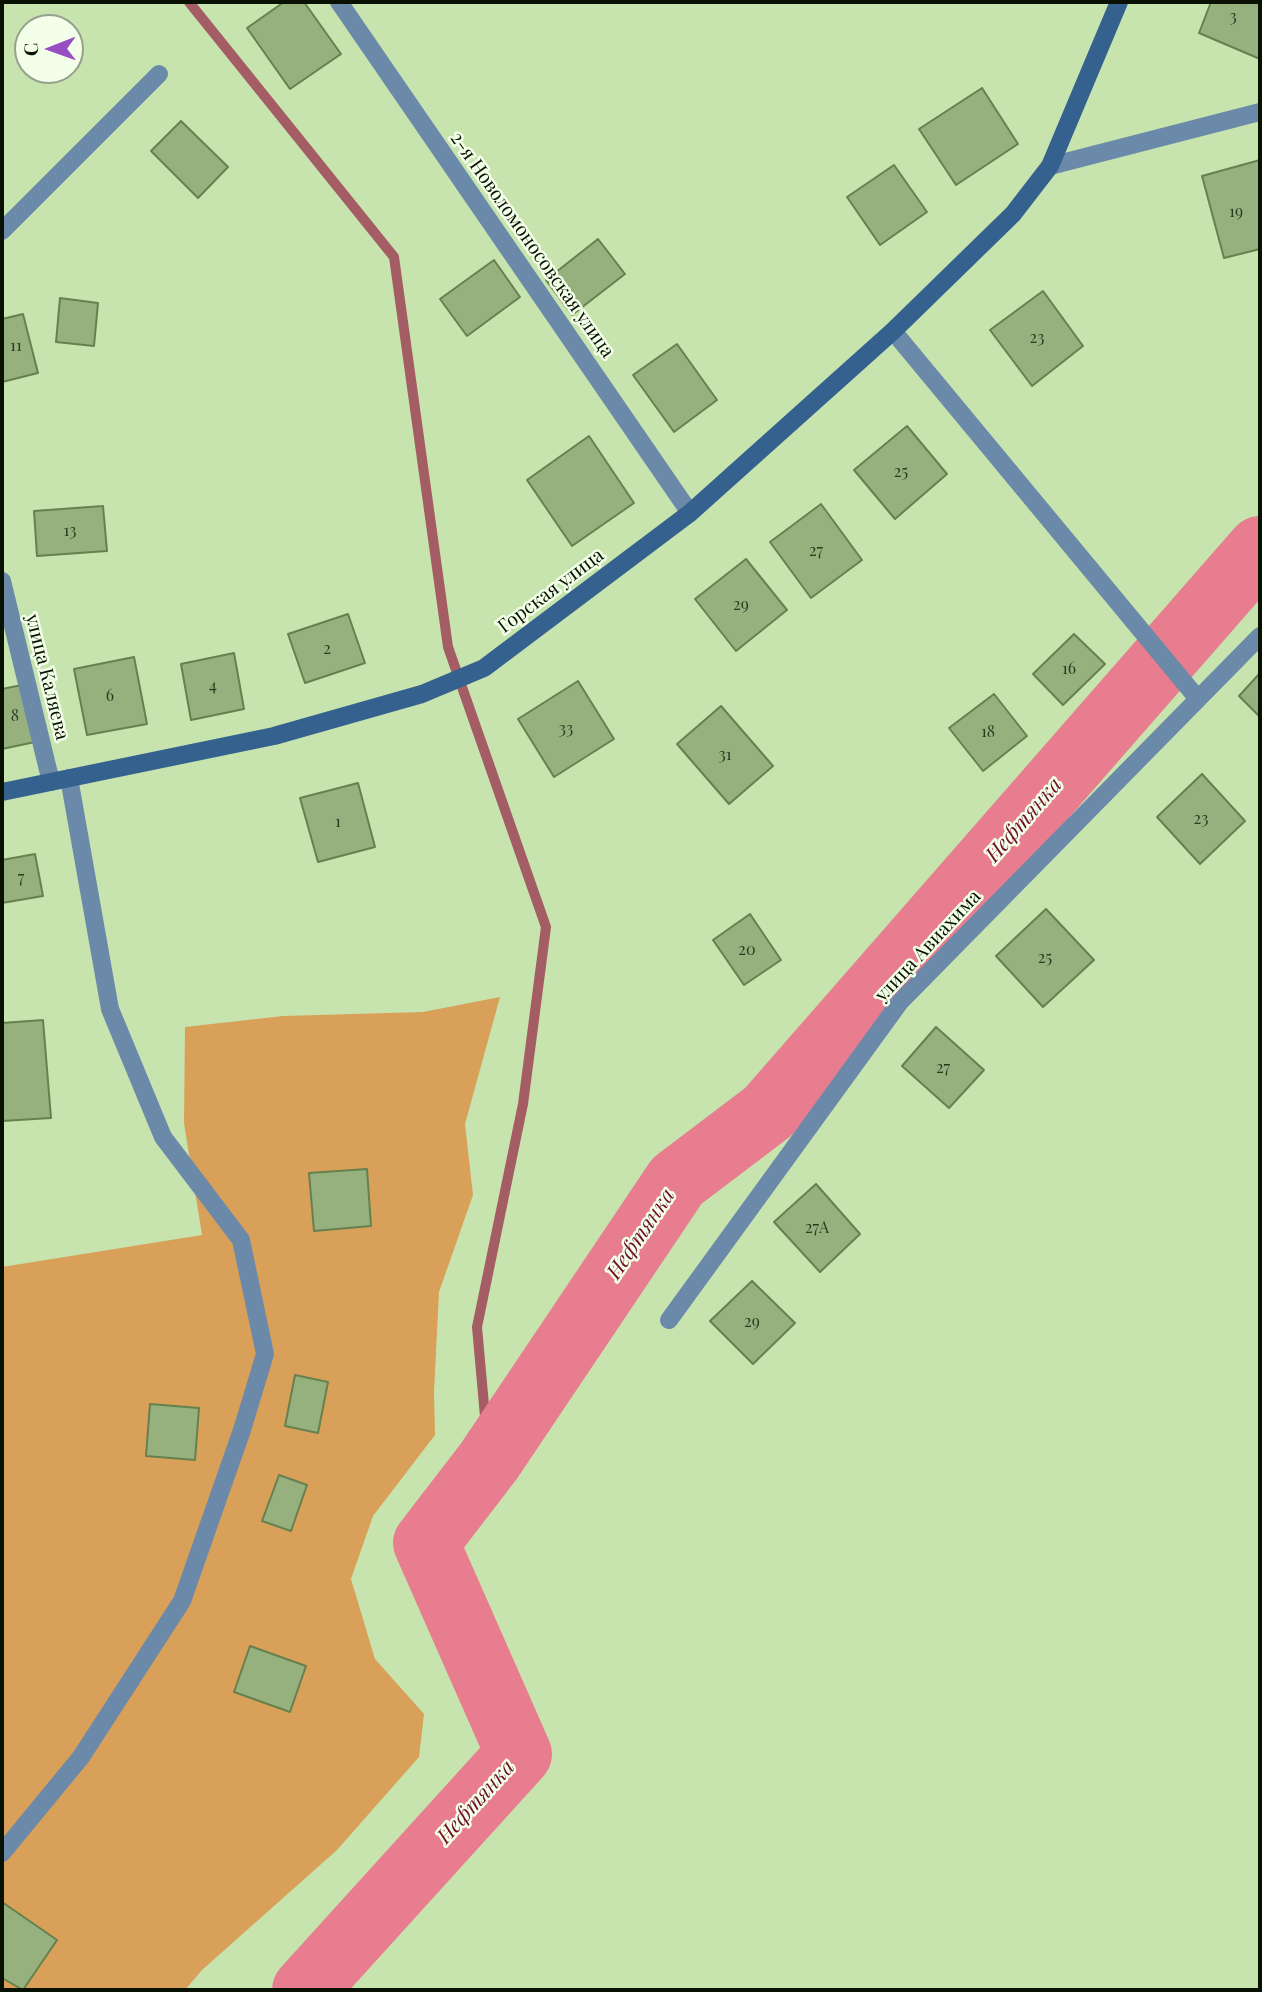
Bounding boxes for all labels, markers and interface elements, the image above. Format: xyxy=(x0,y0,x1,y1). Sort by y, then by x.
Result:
house number: 3 xyxy=(1229,7,1237,27)
north arrow xyxy=(14,14,84,84)
text: С xyxy=(17,42,43,56)
street label: 2-я Новоломоносовская улица xyxy=(445,128,619,362)
house number: 19 xyxy=(1229,202,1243,222)
house number: 23 xyxy=(1030,328,1044,348)
house number: 11 xyxy=(10,336,22,356)
house number: 25 xyxy=(894,462,908,482)
house number: 13 xyxy=(64,521,76,541)
house number: 27 xyxy=(809,541,823,561)
street label: Горская улица xyxy=(494,544,608,638)
house number: 29 xyxy=(733,595,749,615)
street label: улица Каляева xyxy=(20,612,74,742)
house number: 2 xyxy=(323,639,331,659)
house number: 16 xyxy=(1062,659,1076,679)
house number: 4 xyxy=(209,676,217,696)
house number: 6 xyxy=(106,686,114,706)
house number: 8 xyxy=(11,706,19,726)
house number: 33 xyxy=(559,719,573,739)
house number: 18 xyxy=(981,722,995,742)
house number: 31 xyxy=(718,745,732,765)
water label: Нефтянка xyxy=(980,773,1068,867)
house number: 23 xyxy=(1194,809,1208,829)
house number: 1 xyxy=(335,812,341,832)
house number: 7 xyxy=(18,868,24,888)
street label: улица Авиахима xyxy=(870,885,986,1007)
house number: 20 xyxy=(738,940,756,960)
house number: 25 xyxy=(1038,948,1052,968)
house number: 27 xyxy=(936,1058,950,1078)
water label: Нефтянка xyxy=(602,1184,680,1284)
house number: 27А xyxy=(805,1218,829,1238)
house number: 29 xyxy=(744,1312,760,1332)
water label: Нефтянка xyxy=(432,1755,520,1849)

